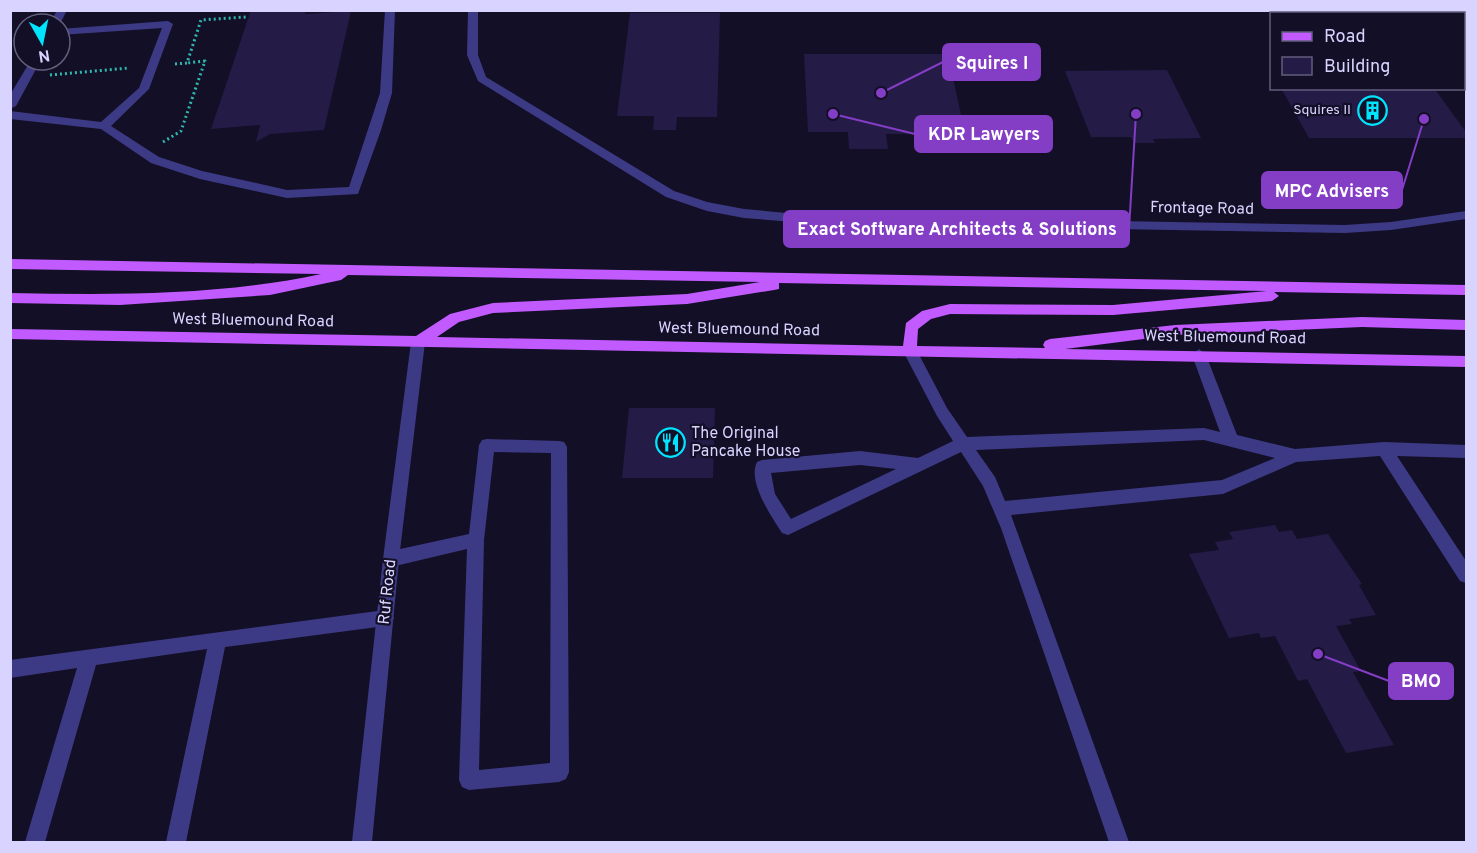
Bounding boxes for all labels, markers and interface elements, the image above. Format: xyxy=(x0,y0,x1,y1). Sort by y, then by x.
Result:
north arrow xyxy=(12,12,72,72)
legend xyxy=(1270,12,1465,90)
text: Road xyxy=(1324,26,1366,49)
text: N xyxy=(37,44,51,66)
callout: Squires I xyxy=(943,44,1040,80)
text: Squires I xyxy=(956,53,1028,76)
text: Building xyxy=(1324,56,1390,79)
building icon: Squires II xyxy=(1356,94,1388,126)
place label: Squires II xyxy=(1293,102,1351,119)
callout: KDR Lawyers xyxy=(915,116,1052,152)
text: KDR Lawyers xyxy=(928,124,1040,147)
callout: MPC Advisers xyxy=(1262,172,1402,208)
text: MPC Advisers xyxy=(1275,181,1389,204)
street label: Frontage Road xyxy=(1150,198,1254,220)
callout: Exact Software Architects & Solutions xyxy=(784,211,1129,247)
text: Exact Software Architects & Solutions xyxy=(797,219,1117,242)
street label: West Bluemound Road xyxy=(172,310,334,332)
street label: West Bluemound Road xyxy=(658,319,820,341)
street label: West Bluemound Road xyxy=(1144,327,1306,349)
place label: The Original Pancake House xyxy=(691,424,800,462)
restaurant icon: The Original Pancake House xyxy=(654,427,686,459)
street label: Ruf Road xyxy=(375,558,401,626)
callout: BMO xyxy=(1389,663,1453,699)
text: BMO xyxy=(1401,671,1441,694)

